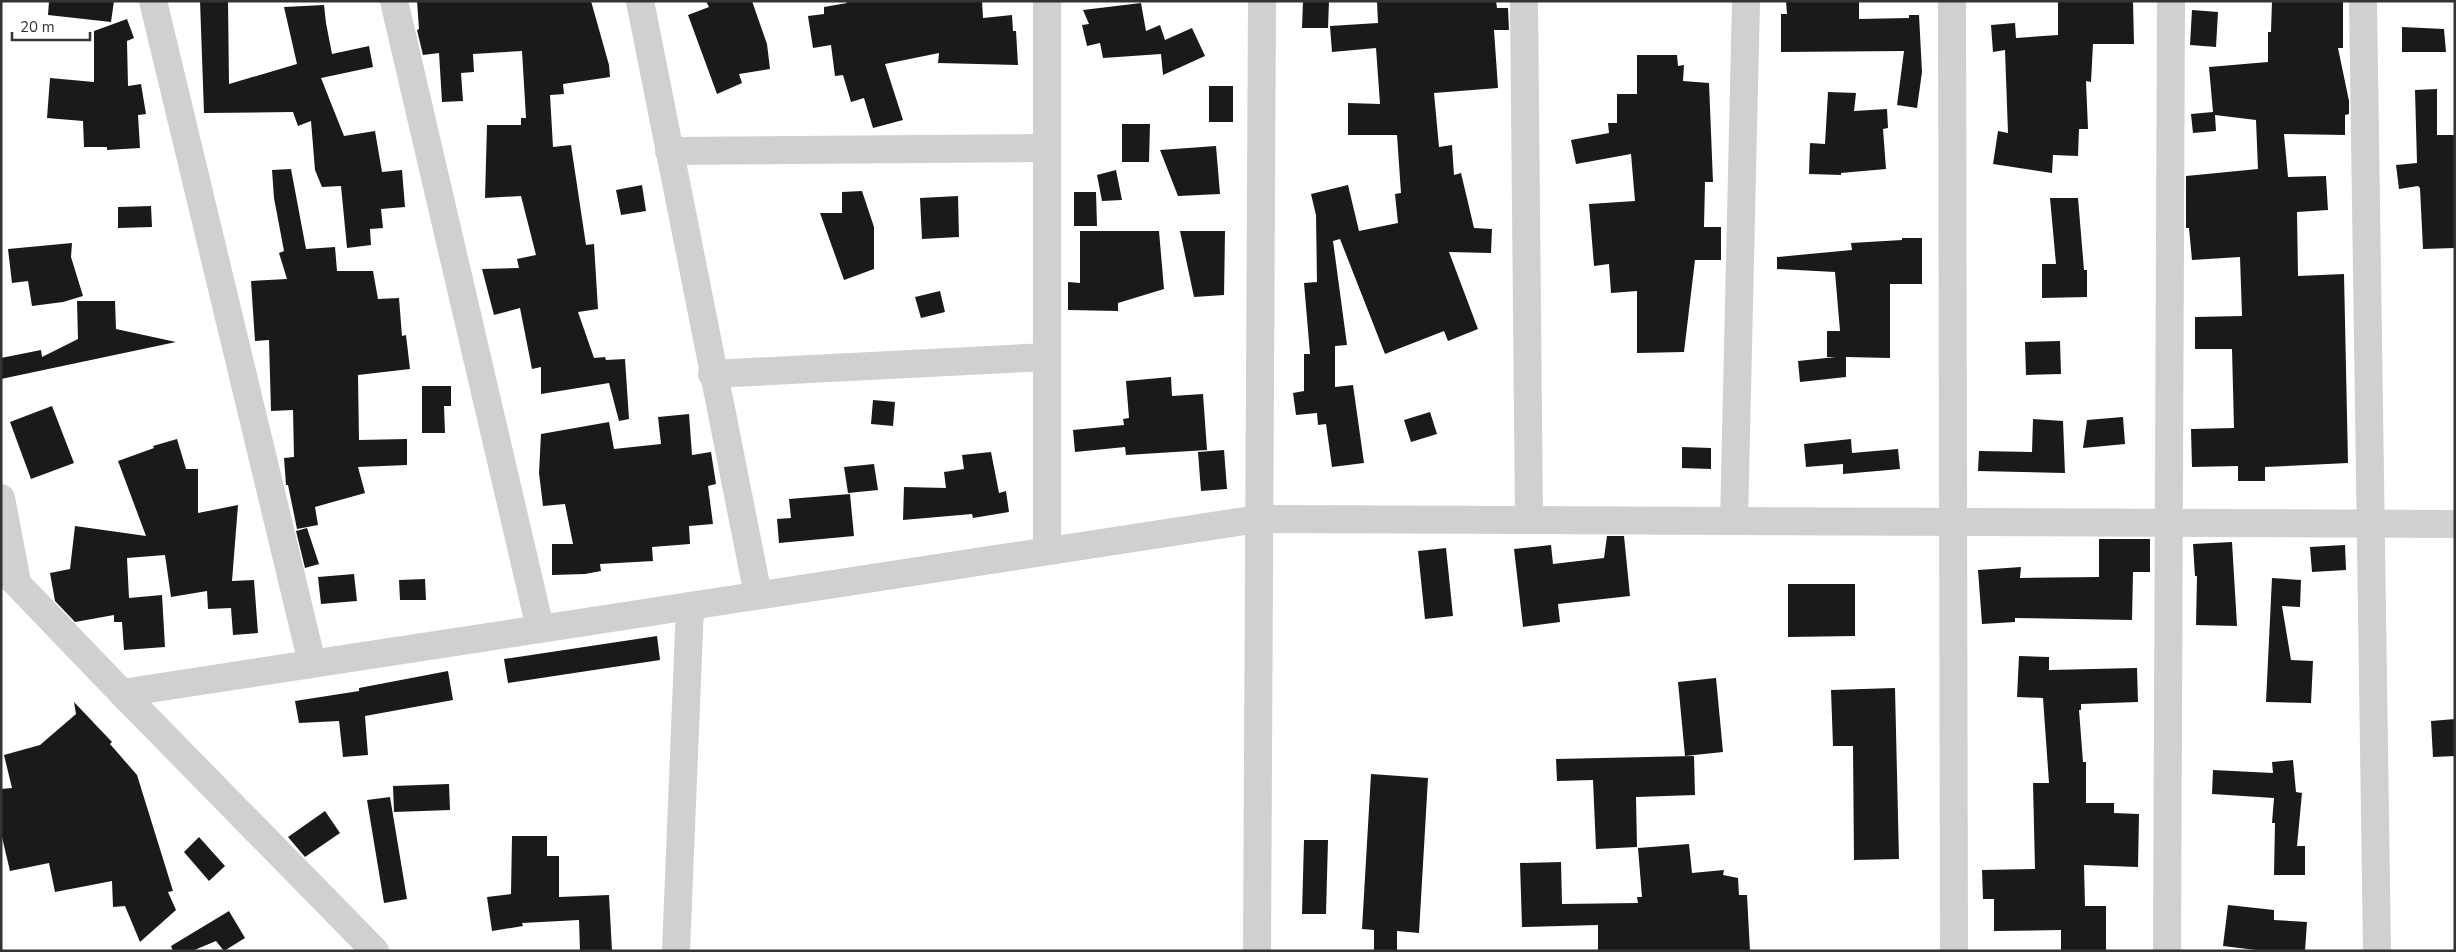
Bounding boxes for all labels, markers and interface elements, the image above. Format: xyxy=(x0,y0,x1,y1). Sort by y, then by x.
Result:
scale bar xyxy=(12,10,90,42)
text: 20 m xyxy=(20,17,55,37)

